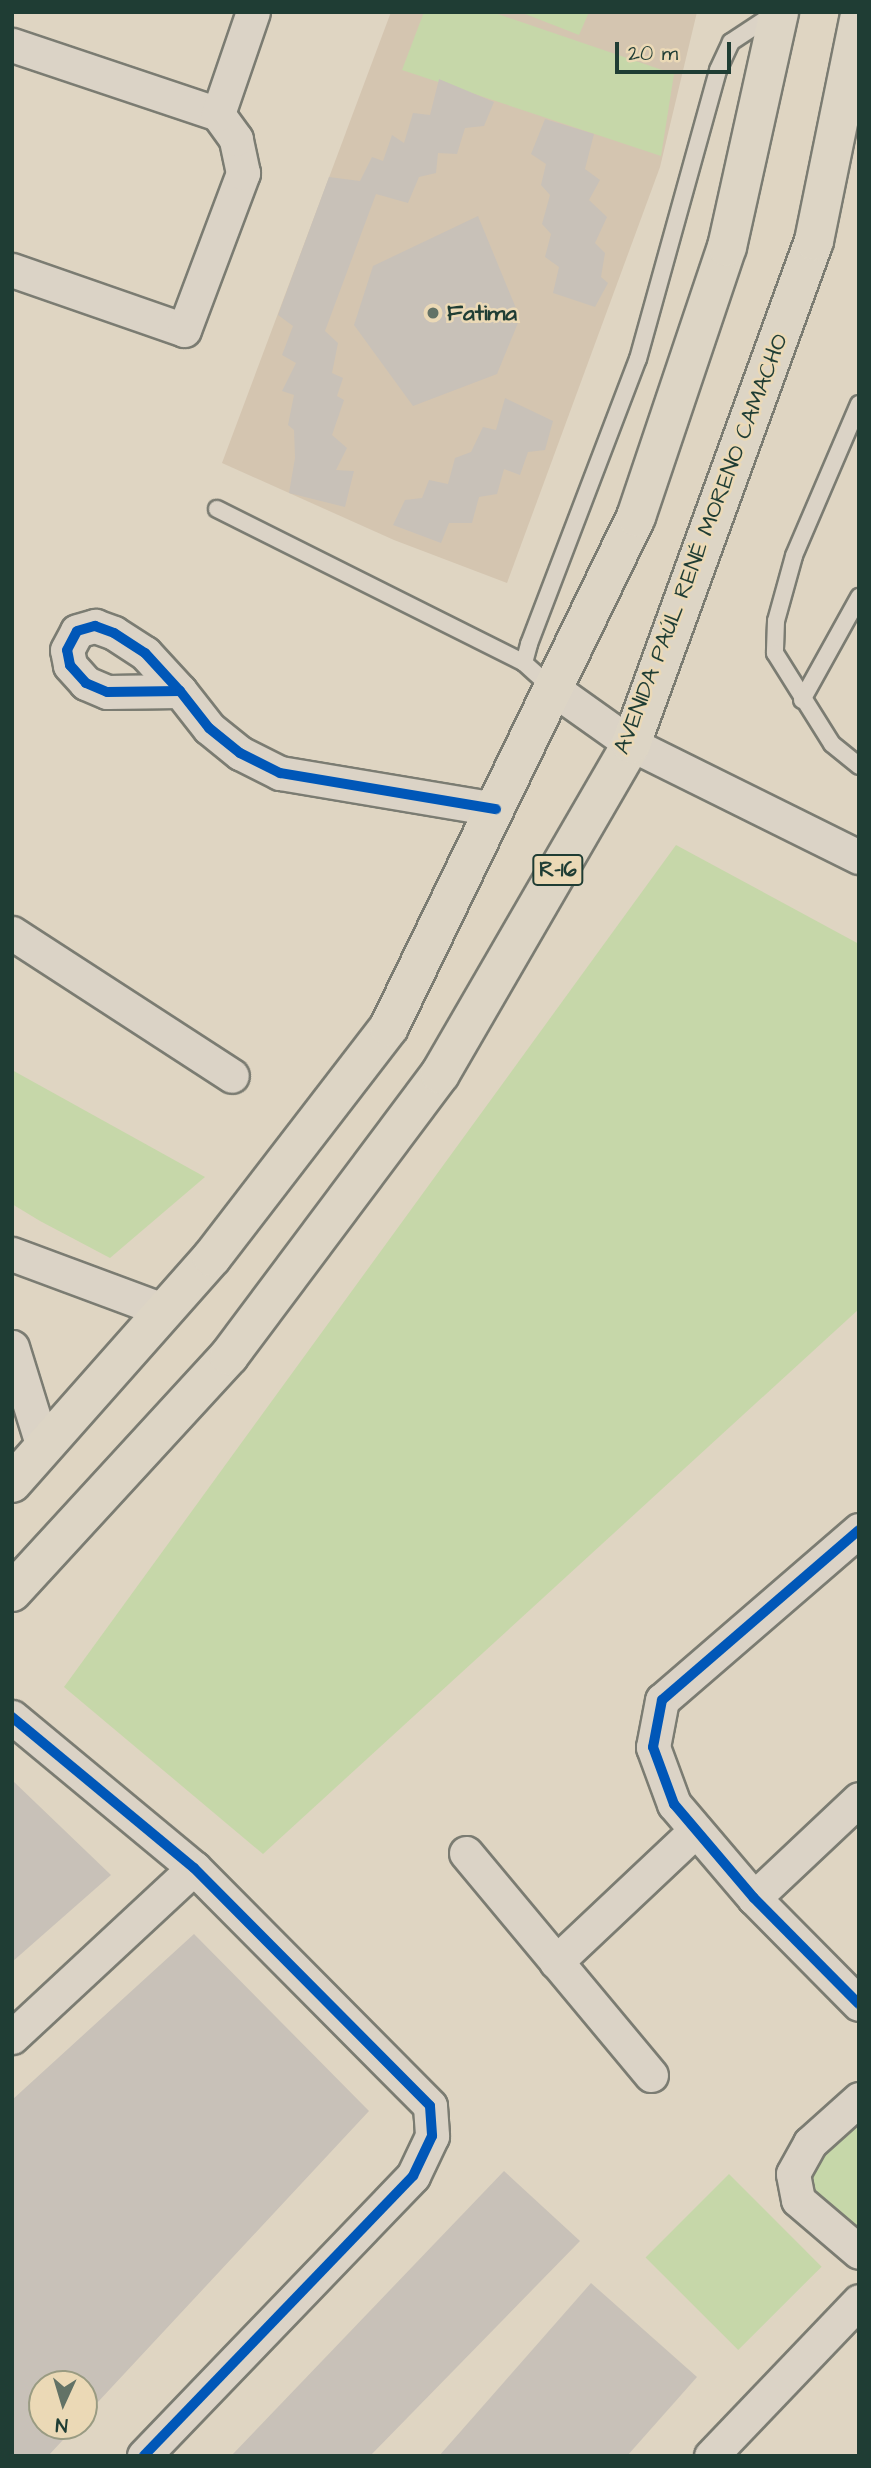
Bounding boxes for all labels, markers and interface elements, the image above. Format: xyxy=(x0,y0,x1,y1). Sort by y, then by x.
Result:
scale bar xyxy=(619,28,734,72)
text: 20 m xyxy=(628,39,678,68)
place label: Fatima xyxy=(447,299,517,327)
marker: Fatima xyxy=(425,305,441,321)
street label: AVENIDA PAÚL RENÉ MORENO CAMACHO xyxy=(608,330,794,758)
road number: R-16 xyxy=(532,852,584,888)
north arrow xyxy=(28,2370,98,2440)
text: N xyxy=(55,2411,69,2438)

